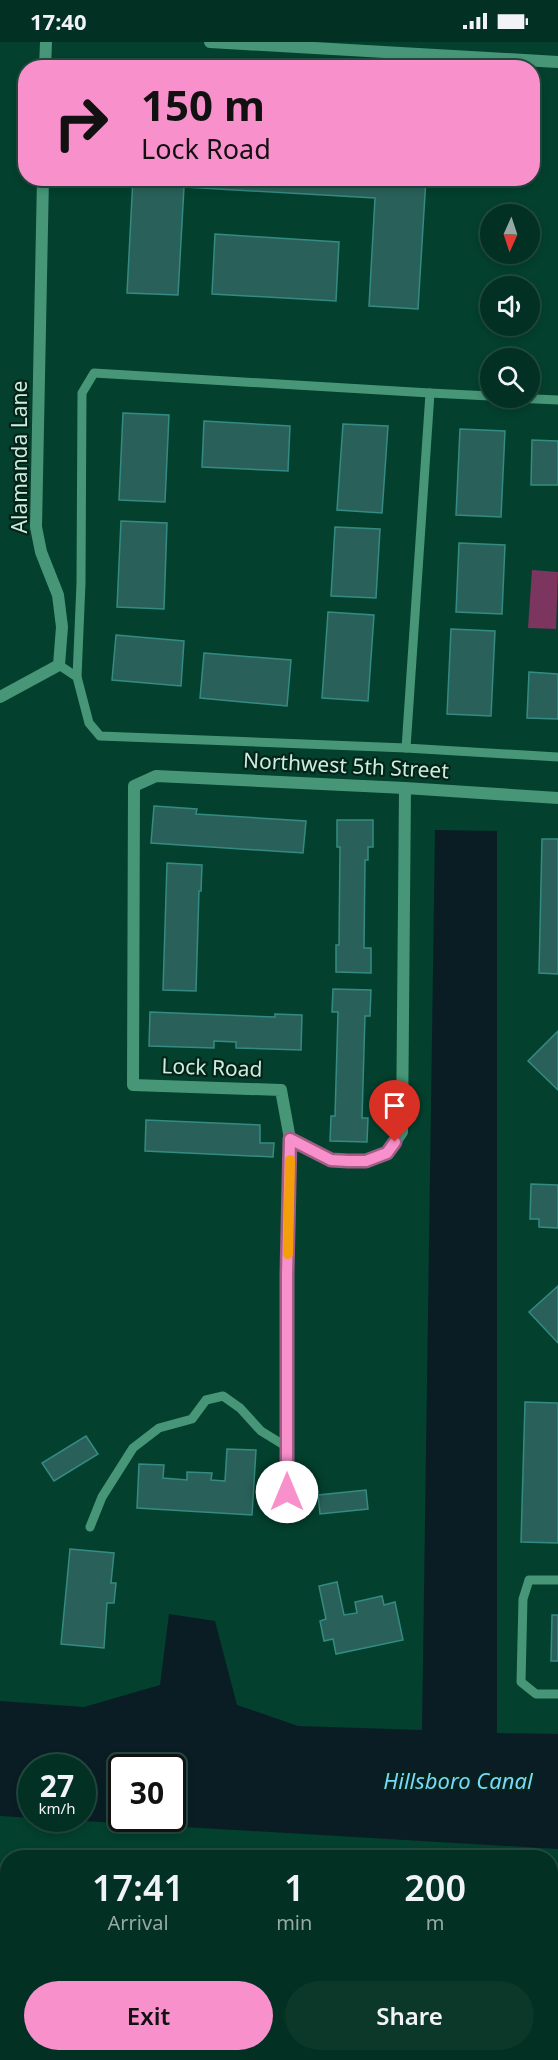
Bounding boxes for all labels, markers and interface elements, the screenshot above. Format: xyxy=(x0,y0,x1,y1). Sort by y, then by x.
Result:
text: 17:40 xyxy=(30,6,87,36)
text: 150 m xyxy=(141,76,265,133)
icon: right xyxy=(42,84,120,162)
text: Lock Road xyxy=(141,130,271,167)
north arrow xyxy=(480,204,540,264)
map controls xyxy=(480,204,540,408)
button: sound xyxy=(480,276,540,336)
button: search xyxy=(480,348,540,408)
street label: Alamanda Lane xyxy=(5,381,33,533)
street label: Northwest 5th Street xyxy=(242,746,450,784)
street label: Lock Road xyxy=(161,1051,263,1083)
pin xyxy=(369,1080,420,1142)
icon: arrive xyxy=(378,1089,411,1122)
position arrow xyxy=(255,1460,319,1524)
speed limit sign: 30 xyxy=(108,1754,186,1832)
text: 27 xyxy=(40,1765,74,1806)
water label: Hillsboro Canal xyxy=(383,1765,534,1795)
text: km/h xyxy=(39,1798,75,1818)
text: 17:41 xyxy=(92,1863,184,1912)
text: 1 xyxy=(284,1863,305,1912)
text: 200 xyxy=(404,1863,466,1912)
text: Arrival xyxy=(108,1909,169,1936)
text: min xyxy=(276,1909,312,1936)
text: m xyxy=(426,1909,445,1936)
button: Exit xyxy=(24,1981,273,2050)
button: Share xyxy=(285,1981,534,2050)

